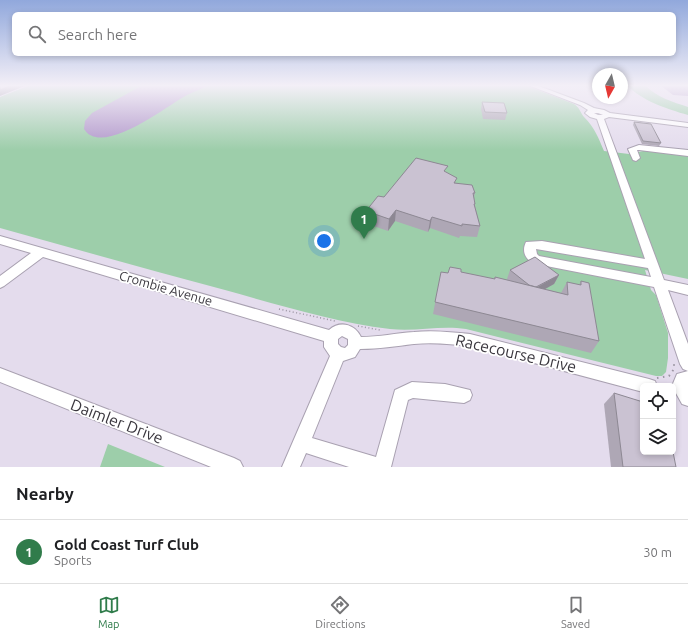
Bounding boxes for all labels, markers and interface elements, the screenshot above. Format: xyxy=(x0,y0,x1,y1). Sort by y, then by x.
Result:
search box xyxy=(12,12,676,56)
icon: search xyxy=(26,23,48,45)
text: Search here xyxy=(58,26,137,43)
north arrow xyxy=(592,68,628,104)
pin: 1 xyxy=(351,206,377,239)
your location xyxy=(314,231,334,251)
street label: Crombie Avenue xyxy=(118,268,214,308)
street label: Racecourse Drive xyxy=(454,330,578,376)
map controls xyxy=(640,383,676,455)
button: locate xyxy=(640,383,676,419)
street label: Daimler Drive xyxy=(68,395,166,447)
button: layers xyxy=(640,419,676,455)
text: Nearby xyxy=(16,484,74,503)
text: Gold Coast Turf Club xyxy=(54,536,199,553)
text: 1 xyxy=(25,545,33,559)
text: 30 m xyxy=(643,545,672,559)
text: Sports xyxy=(54,553,92,567)
tab: Map xyxy=(98,594,120,630)
tab: Directions xyxy=(315,594,365,630)
tab: Saved xyxy=(561,594,590,630)

